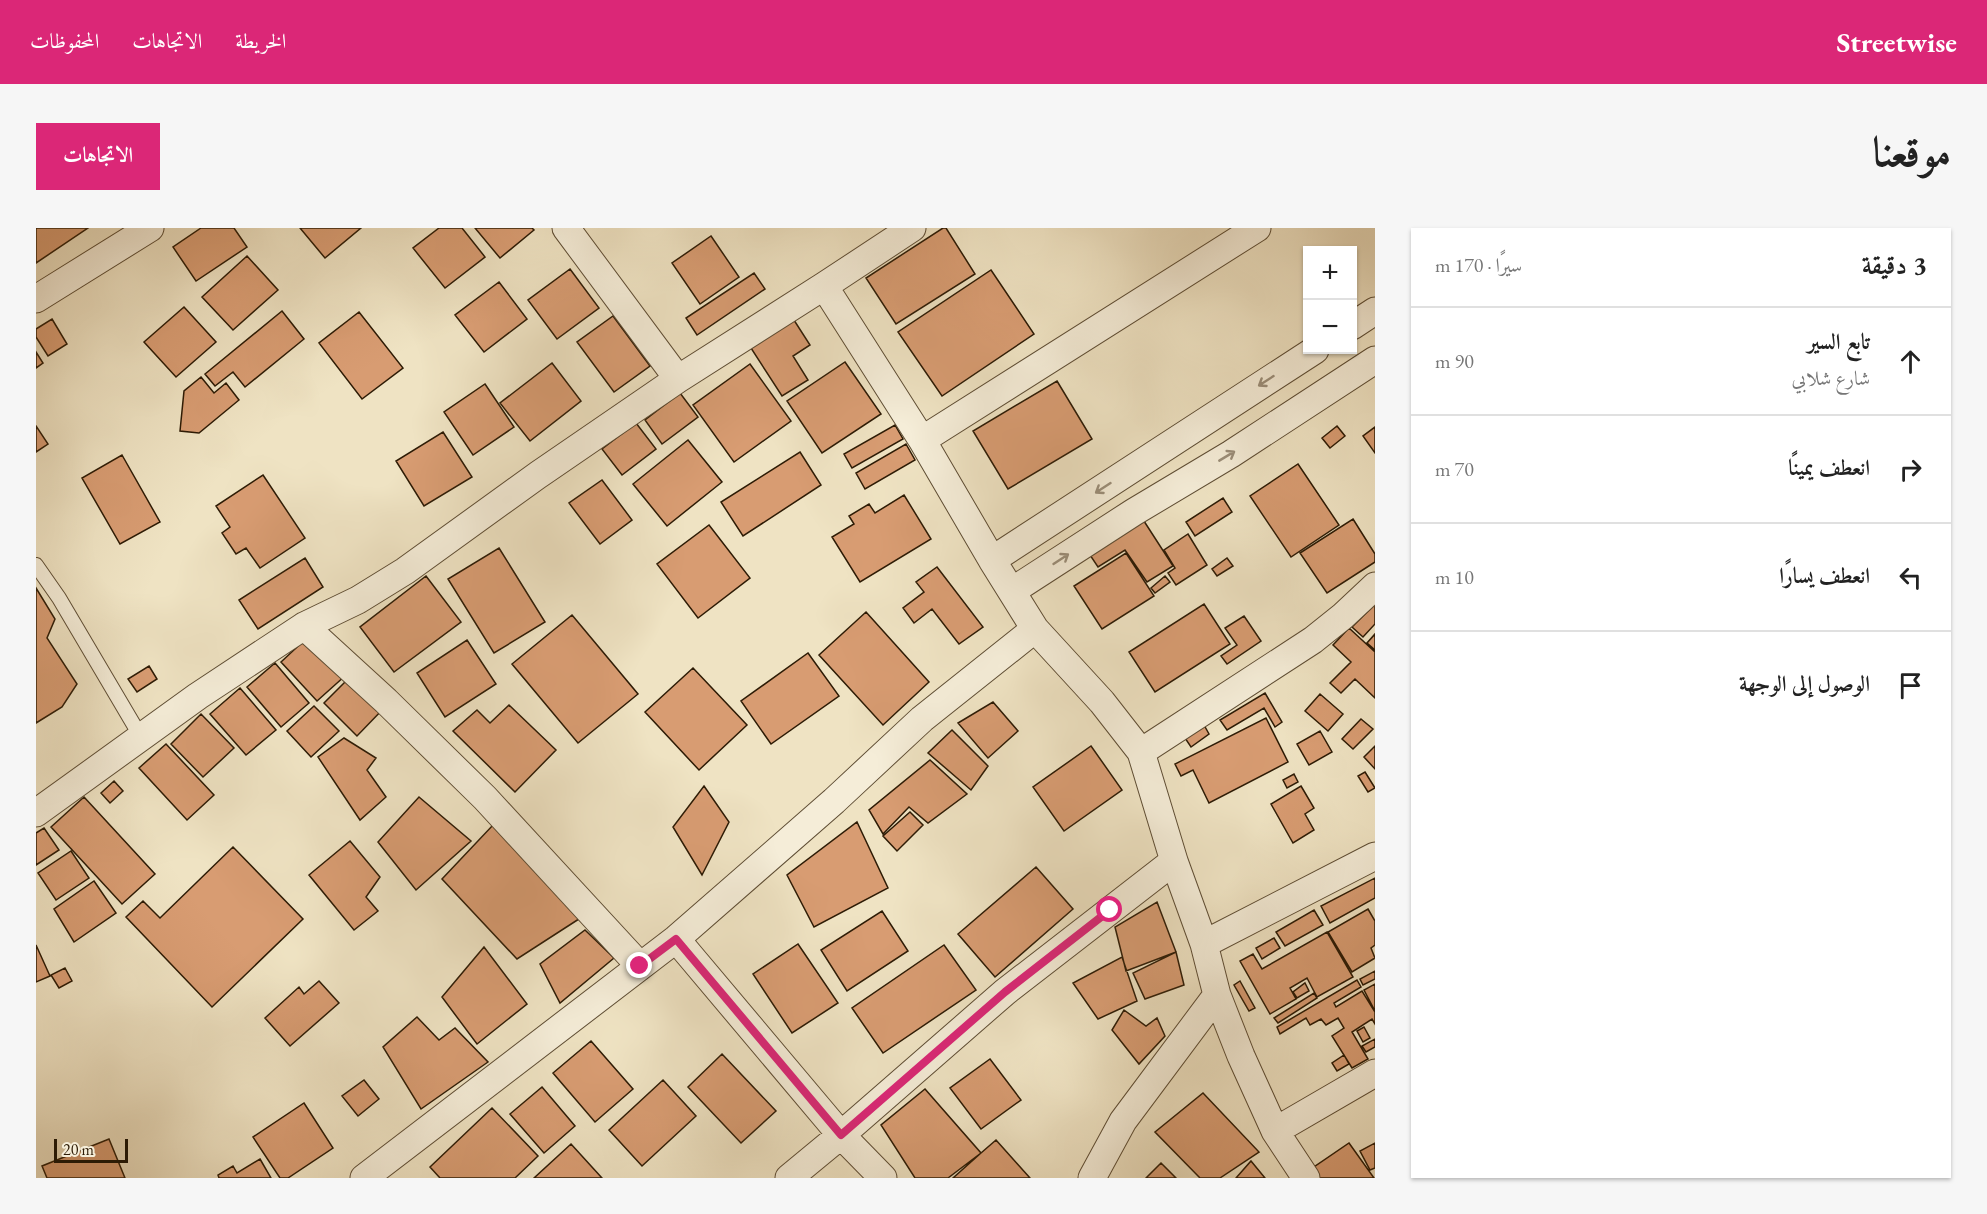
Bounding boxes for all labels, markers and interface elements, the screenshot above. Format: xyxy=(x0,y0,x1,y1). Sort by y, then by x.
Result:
text: Streetwise xyxy=(1837,24,1957,60)
text: المحفوظات xyxy=(30,27,99,54)
text: الاتجاهات xyxy=(132,27,202,54)
text: الخريطة xyxy=(235,27,286,54)
button: الاتجاهات xyxy=(36,123,160,190)
text: موقعنا xyxy=(1873,124,1951,179)
map controls xyxy=(1303,246,1357,354)
button: + xyxy=(1303,246,1357,300)
text: 3 دقيقة xyxy=(1862,248,1927,282)
text: سيرًا · 170 m xyxy=(1435,252,1522,278)
button: − xyxy=(1303,300,1357,354)
text: تابع السير xyxy=(1807,327,1870,356)
icon: ahead xyxy=(1894,345,1927,378)
text: 90 m xyxy=(1435,348,1474,374)
text: شارع شلابي xyxy=(1791,365,1870,391)
one-way arrow xyxy=(1258,375,1275,388)
one-way arrow xyxy=(1218,450,1235,462)
text: انعطف يمينًا xyxy=(1788,453,1870,482)
icon: right xyxy=(1894,453,1927,486)
text: 70 m xyxy=(1435,456,1474,482)
one-way arrow xyxy=(1095,482,1112,494)
one-way arrow xyxy=(1052,553,1069,565)
text: انعطف يسارًا xyxy=(1779,561,1870,590)
icon: left xyxy=(1894,561,1927,594)
text: 10 m xyxy=(1435,564,1474,590)
text: الوصول إلى الوجهة xyxy=(1739,669,1870,698)
icon: arrive xyxy=(1894,669,1927,702)
route start xyxy=(1096,896,1122,922)
route end xyxy=(626,952,652,978)
scale bar xyxy=(54,1136,128,1164)
text: 20 m xyxy=(63,1139,94,1160)

